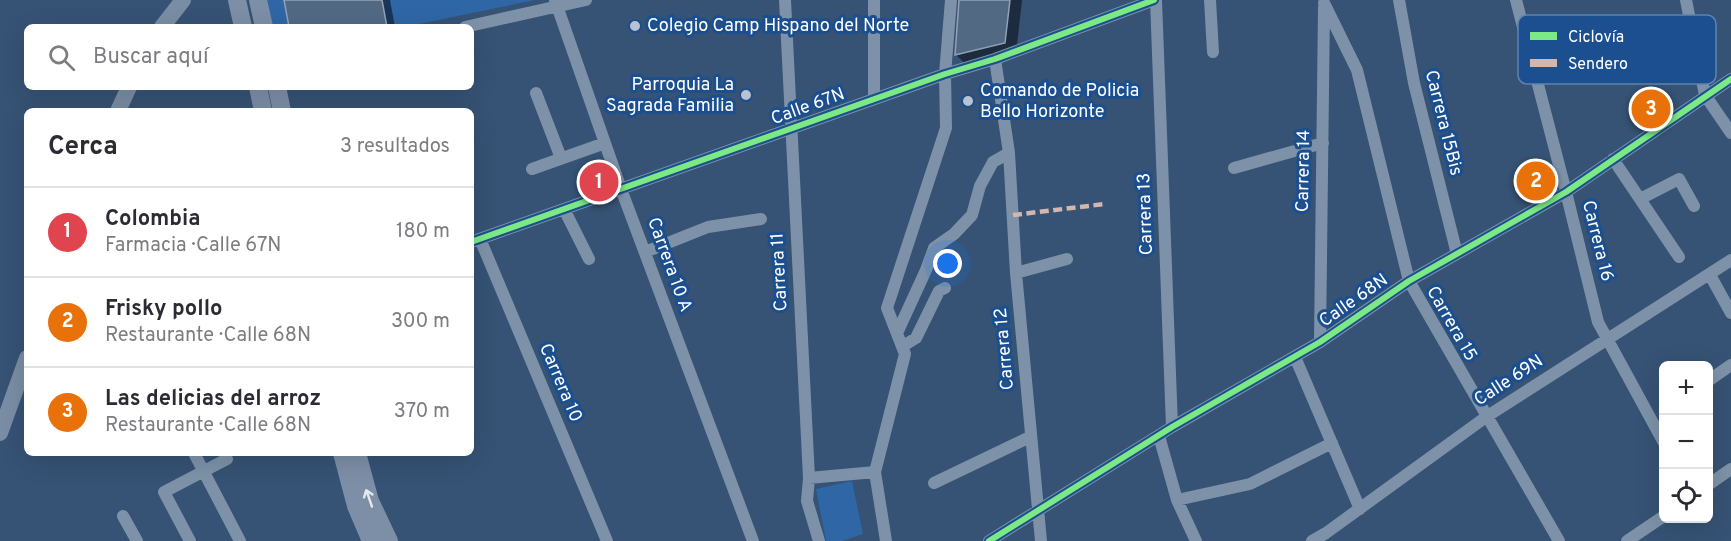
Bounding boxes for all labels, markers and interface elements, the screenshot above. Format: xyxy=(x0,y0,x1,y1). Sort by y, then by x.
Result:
place label: Colegio Camp Hispano del Norte xyxy=(647,15,909,38)
legend xyxy=(1518,15,1716,84)
marker: Colegio Camp Hispano del Norte xyxy=(628,19,642,33)
search box xyxy=(24,24,474,90)
text: Ciclovía xyxy=(1568,28,1624,48)
icon: search xyxy=(45,41,78,74)
text: Buscar aquí xyxy=(93,44,209,71)
text: Sendero xyxy=(1568,55,1628,75)
street label: Carrera 15Bis xyxy=(1419,68,1467,178)
place label: Parroquia La Sagrada Familia xyxy=(606,74,734,118)
place label: Comando de Policia Bello Horizonte xyxy=(980,80,1139,124)
street label: Calle 67N xyxy=(768,83,848,131)
pin: 3 xyxy=(1632,86,1670,132)
marker: Parroquia La Sagrada Familia xyxy=(739,88,753,102)
marker: Comando de Policia Bello Horizonte xyxy=(961,94,975,108)
street label: Carrera 14 xyxy=(1292,130,1316,212)
text: Cerca xyxy=(48,131,118,164)
text: 3 resultados xyxy=(340,134,450,160)
pin: 2 xyxy=(1516,158,1556,204)
pin: 1 xyxy=(580,160,618,204)
street label: Carrera 13 xyxy=(1133,172,1159,256)
street label: Carrera 16 xyxy=(1576,198,1618,284)
text: Colombia xyxy=(105,206,201,233)
street label: Carrera 10 A xyxy=(641,215,697,315)
text: 1 xyxy=(64,219,72,245)
text: 180 m xyxy=(396,219,450,245)
street label: Carrera 11 xyxy=(766,232,794,312)
text: Farmacia · Calle 67N xyxy=(105,233,281,259)
your location xyxy=(933,249,962,278)
street label: Calle 68N xyxy=(1315,269,1393,333)
street label: Carrera 15 xyxy=(1420,282,1482,366)
text: Frisky pollo xyxy=(105,296,223,323)
street label: Carrera 12 xyxy=(990,307,1020,391)
text: 2 xyxy=(61,309,74,335)
text: 300 m xyxy=(391,309,450,335)
text: Restaurante · Calle 68N xyxy=(105,323,311,349)
street label: Carrera 10 xyxy=(533,340,587,426)
street label: Calle 69N xyxy=(1470,350,1548,412)
map controls xyxy=(1659,361,1713,523)
button: + xyxy=(1659,361,1713,415)
text: Las delicias del arroz xyxy=(105,386,321,413)
text: 3 xyxy=(62,399,74,425)
text: 370 m xyxy=(394,399,450,425)
text: Restaurante · Calle 68N xyxy=(105,413,311,439)
button: − xyxy=(1659,415,1713,469)
button: locate xyxy=(1659,469,1713,523)
one-way arrow xyxy=(362,490,373,508)

